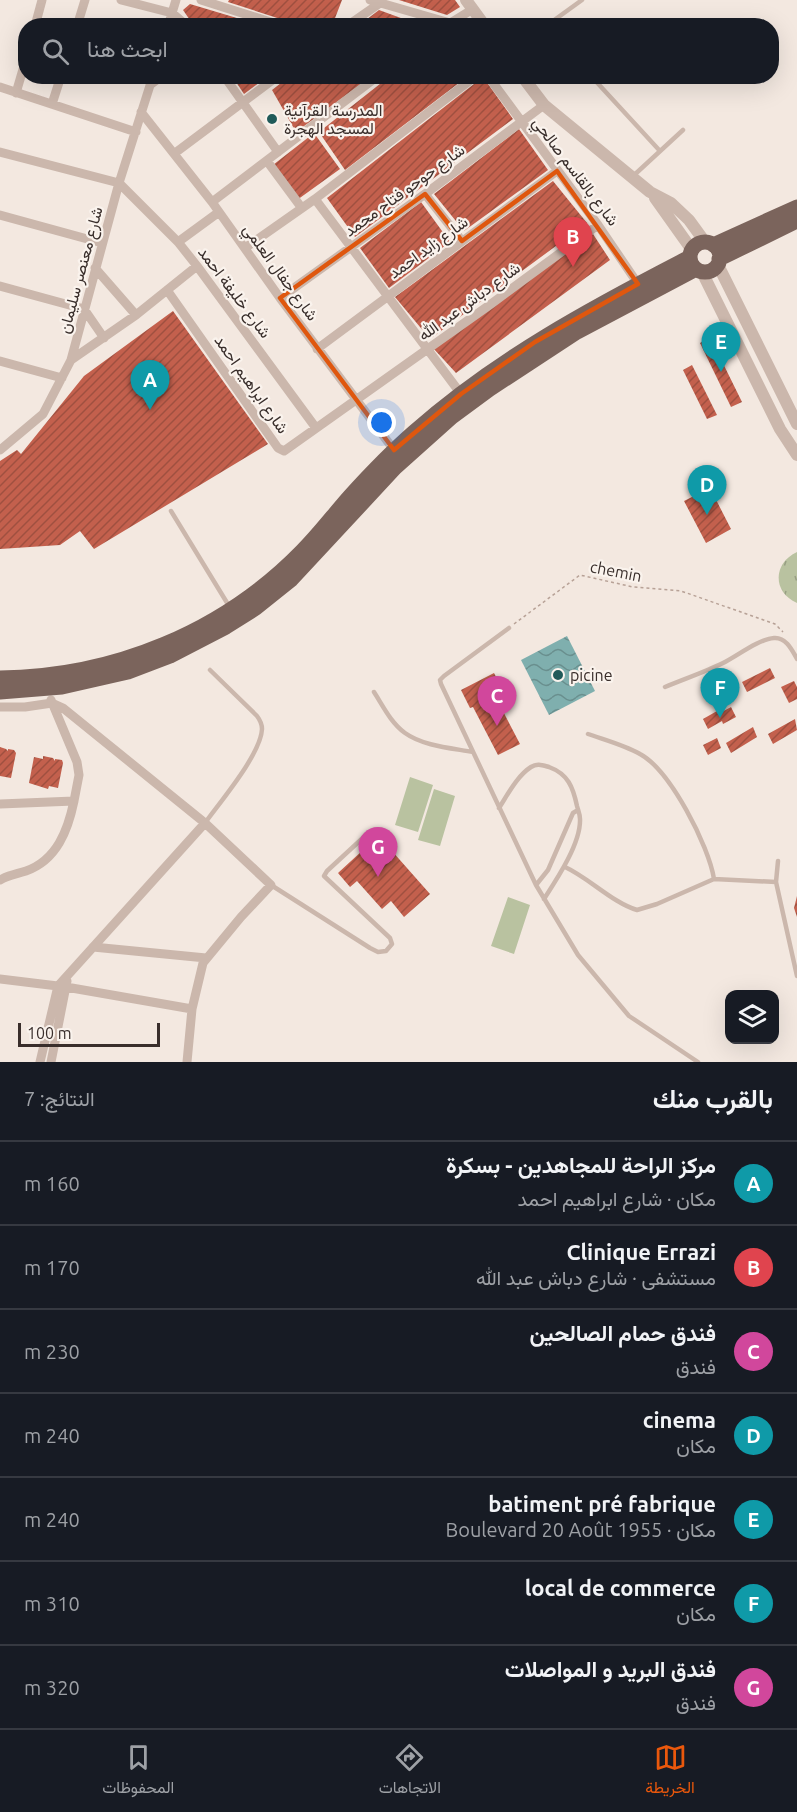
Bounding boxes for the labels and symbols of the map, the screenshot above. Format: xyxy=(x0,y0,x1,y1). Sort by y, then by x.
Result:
place label: المدرسة القرآنية لمسجد الهجرة xyxy=(284,101,383,139)
marker: المدرسة القرآنية لمسجد الهجرة xyxy=(265,112,279,126)
street label: شارع بالقاسم صالحي xyxy=(525,113,623,232)
street label: شارع حوحو فتاح محمد xyxy=(340,140,469,242)
street label: شارع معنصر سليمان xyxy=(54,205,108,336)
street label: شارع زايد احمد xyxy=(385,212,473,284)
pin: B xyxy=(554,218,592,267)
street label: شارع جفال العلمي xyxy=(236,220,322,327)
street label: شارع خليفة احمد xyxy=(192,243,275,343)
street label: شارع دباش عبد الله xyxy=(415,258,525,346)
pin: E xyxy=(702,322,740,372)
street label: شارع ابراهيم احمد xyxy=(209,331,293,438)
pin: A xyxy=(130,360,170,410)
your location xyxy=(367,408,396,437)
pin: D xyxy=(688,466,726,515)
street label: chemin xyxy=(589,557,643,585)
place label: picine xyxy=(570,666,613,684)
marker: picine xyxy=(551,668,565,682)
pin: F xyxy=(700,668,740,718)
pin: C xyxy=(478,676,516,726)
pin: G xyxy=(358,828,398,877)
scale bar xyxy=(18,1020,160,1048)

